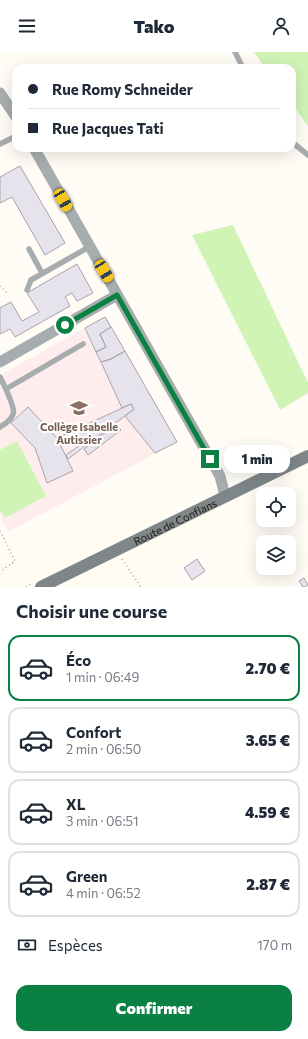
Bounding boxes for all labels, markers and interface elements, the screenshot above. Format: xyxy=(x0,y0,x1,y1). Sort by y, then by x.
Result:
icon: menu xyxy=(16,15,38,37)
text: Tako xyxy=(134,15,175,37)
icon: person xyxy=(270,15,292,37)
text: Rue Romy Schneider xyxy=(52,80,193,98)
text: Rue Jacques Tati xyxy=(52,119,164,137)
car xyxy=(52,187,74,213)
car xyxy=(93,258,115,284)
route start xyxy=(56,316,74,334)
school or university icon: Collège Isabelle Autissier xyxy=(69,398,89,418)
place label: Collège Isabelle Autissier xyxy=(40,420,118,446)
callout: 1 min xyxy=(224,445,290,473)
route end xyxy=(201,450,219,468)
text: 1 min xyxy=(241,451,273,467)
map controls xyxy=(256,487,296,575)
button: locate xyxy=(256,487,296,527)
street label: Route de Conflans xyxy=(131,495,219,547)
button: layers xyxy=(256,535,296,575)
text: Choisir une course xyxy=(16,600,167,622)
icon: car xyxy=(18,650,54,686)
text: Éco xyxy=(66,651,91,669)
text: 2.70 € xyxy=(245,659,290,677)
text: 1 min · 06:49 xyxy=(66,669,139,685)
icon: car xyxy=(18,722,54,758)
text: Confort xyxy=(66,723,121,741)
text: 3.65 € xyxy=(246,731,290,749)
text: 2 min · 06:50 xyxy=(66,741,141,757)
icon: car xyxy=(18,794,54,830)
text: XL xyxy=(66,795,85,813)
text: 4.59 € xyxy=(245,803,290,821)
text: 3 min · 06:51 xyxy=(66,813,139,829)
icon: car xyxy=(18,866,54,902)
text: Green xyxy=(66,867,107,885)
text: 2.87 € xyxy=(246,875,290,893)
text: 4 min · 06:52 xyxy=(66,885,141,901)
icon: cash xyxy=(16,934,38,956)
text: Espèces xyxy=(48,936,103,954)
text: 170 m xyxy=(257,937,292,953)
button: Confirmer xyxy=(16,985,292,1031)

